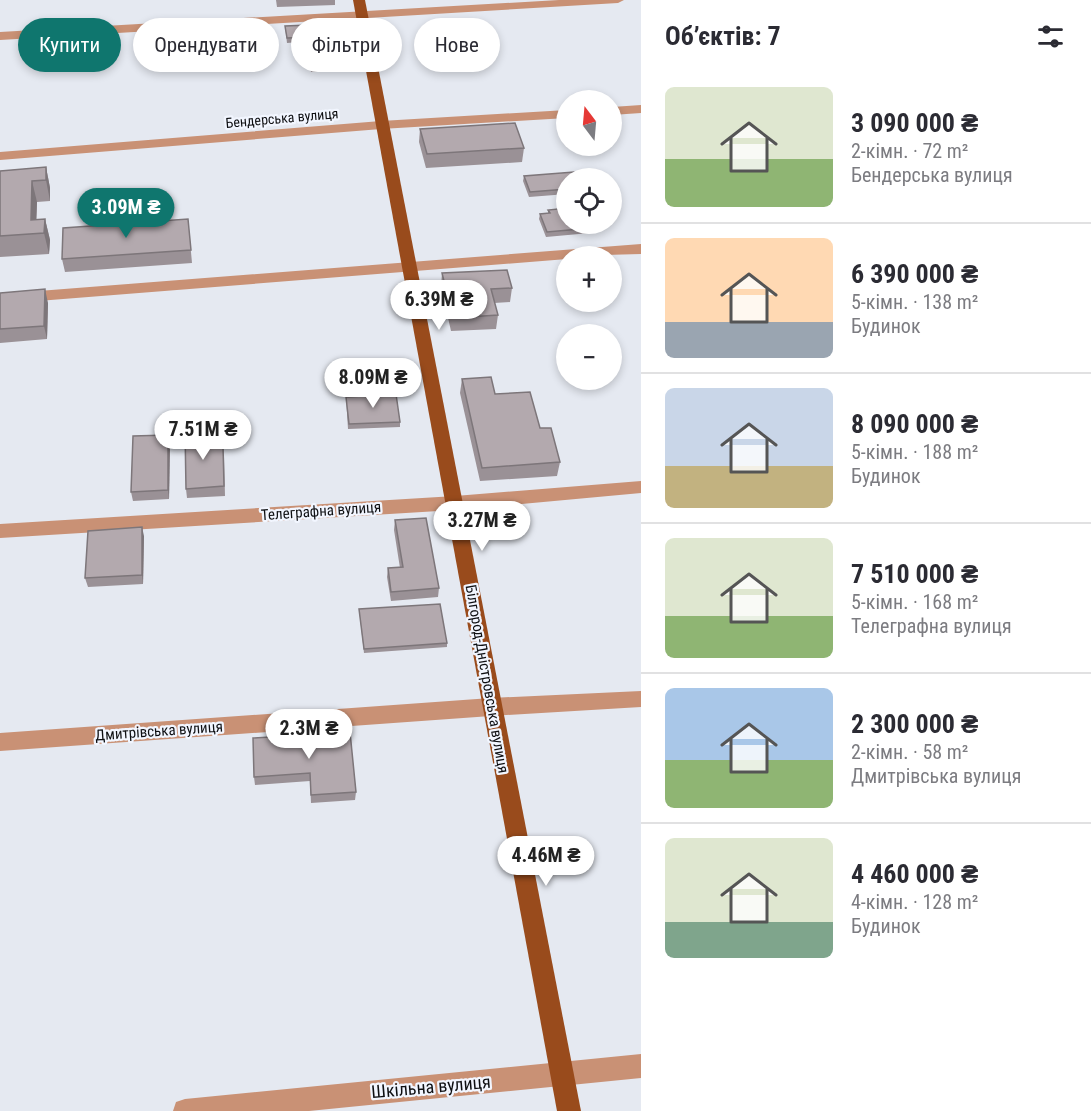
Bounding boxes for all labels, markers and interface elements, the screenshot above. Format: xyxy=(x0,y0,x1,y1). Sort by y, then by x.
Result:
chip: Купити xyxy=(18,18,121,72)
chip: Орендувати xyxy=(133,18,279,72)
chip: Фільтри xyxy=(291,18,402,72)
chip: Нове xyxy=(414,18,500,72)
icon: filters xyxy=(1034,20,1067,53)
text: Об’єктів: 7 xyxy=(665,21,781,51)
north arrow xyxy=(556,90,622,156)
map controls xyxy=(556,90,622,390)
street label: Бендерська вулиця xyxy=(225,105,339,131)
text: 3 090 000 ₴ xyxy=(851,108,978,138)
icon: home xyxy=(713,111,785,183)
text: 2-кімн. · 72 m² xyxy=(851,139,968,163)
text: Бендерська вулиця xyxy=(851,163,1013,187)
button: locate xyxy=(556,168,622,234)
pin: 3.09M ₴ xyxy=(71,188,181,239)
text: 3.09M ₴ xyxy=(91,195,161,219)
button: + xyxy=(556,246,622,312)
text: 6 390 000 ₴ xyxy=(851,259,978,289)
icon: home xyxy=(713,262,785,334)
pin: 6.39M ₴ xyxy=(384,280,494,331)
text: 6.39M ₴ xyxy=(404,287,474,311)
text: 5-кімн. · 138 m² xyxy=(851,290,978,314)
text: Будинок xyxy=(851,314,921,338)
button: − xyxy=(556,324,622,390)
pin: 8.09M ₴ xyxy=(318,358,428,409)
text: 8.09M ₴ xyxy=(338,365,408,389)
text: 8 090 000 ₴ xyxy=(851,409,978,439)
pin: 7.51M ₴ xyxy=(148,410,258,461)
icon: home xyxy=(713,412,785,484)
text: 7.51M ₴ xyxy=(168,417,238,441)
text: 5-кімн. · 188 m² xyxy=(851,440,978,464)
text: Будинок xyxy=(851,464,921,488)
street label: Телеграфна вулиця xyxy=(260,498,382,524)
pin: 3.27M ₴ xyxy=(427,501,537,552)
text: 3.27M ₴ xyxy=(447,508,517,532)
text: 7 510 000 ₴ xyxy=(851,559,978,589)
icon: home xyxy=(713,562,785,634)
street label: Білгород-Дністровська вулиця xyxy=(462,583,512,775)
text: 5-кімн. · 168 m² xyxy=(851,590,978,614)
text: Телеграфна вулиця xyxy=(851,614,1012,638)
pin: 2.3M ₴ xyxy=(260,709,358,760)
text: 2 300 000 ₴ xyxy=(851,709,978,739)
icon: home xyxy=(713,712,785,784)
text: 2.3M ₴ xyxy=(279,716,339,740)
street label: Дмитрівська вулиця xyxy=(95,718,223,744)
text: 2-кімн. · 58 m² xyxy=(851,740,968,764)
text: Дмитрівська вулиця xyxy=(851,764,1021,788)
pin: 4.46M ₴ xyxy=(491,836,601,887)
text: 4.46M ₴ xyxy=(511,843,581,867)
text: 4 460 000 ₴ xyxy=(851,859,978,889)
icon: home xyxy=(713,862,785,934)
text: 4-кімн. · 128 m² xyxy=(851,890,978,914)
text: Будинок xyxy=(851,914,921,938)
street label: Шкільна вулиця xyxy=(370,1071,492,1102)

